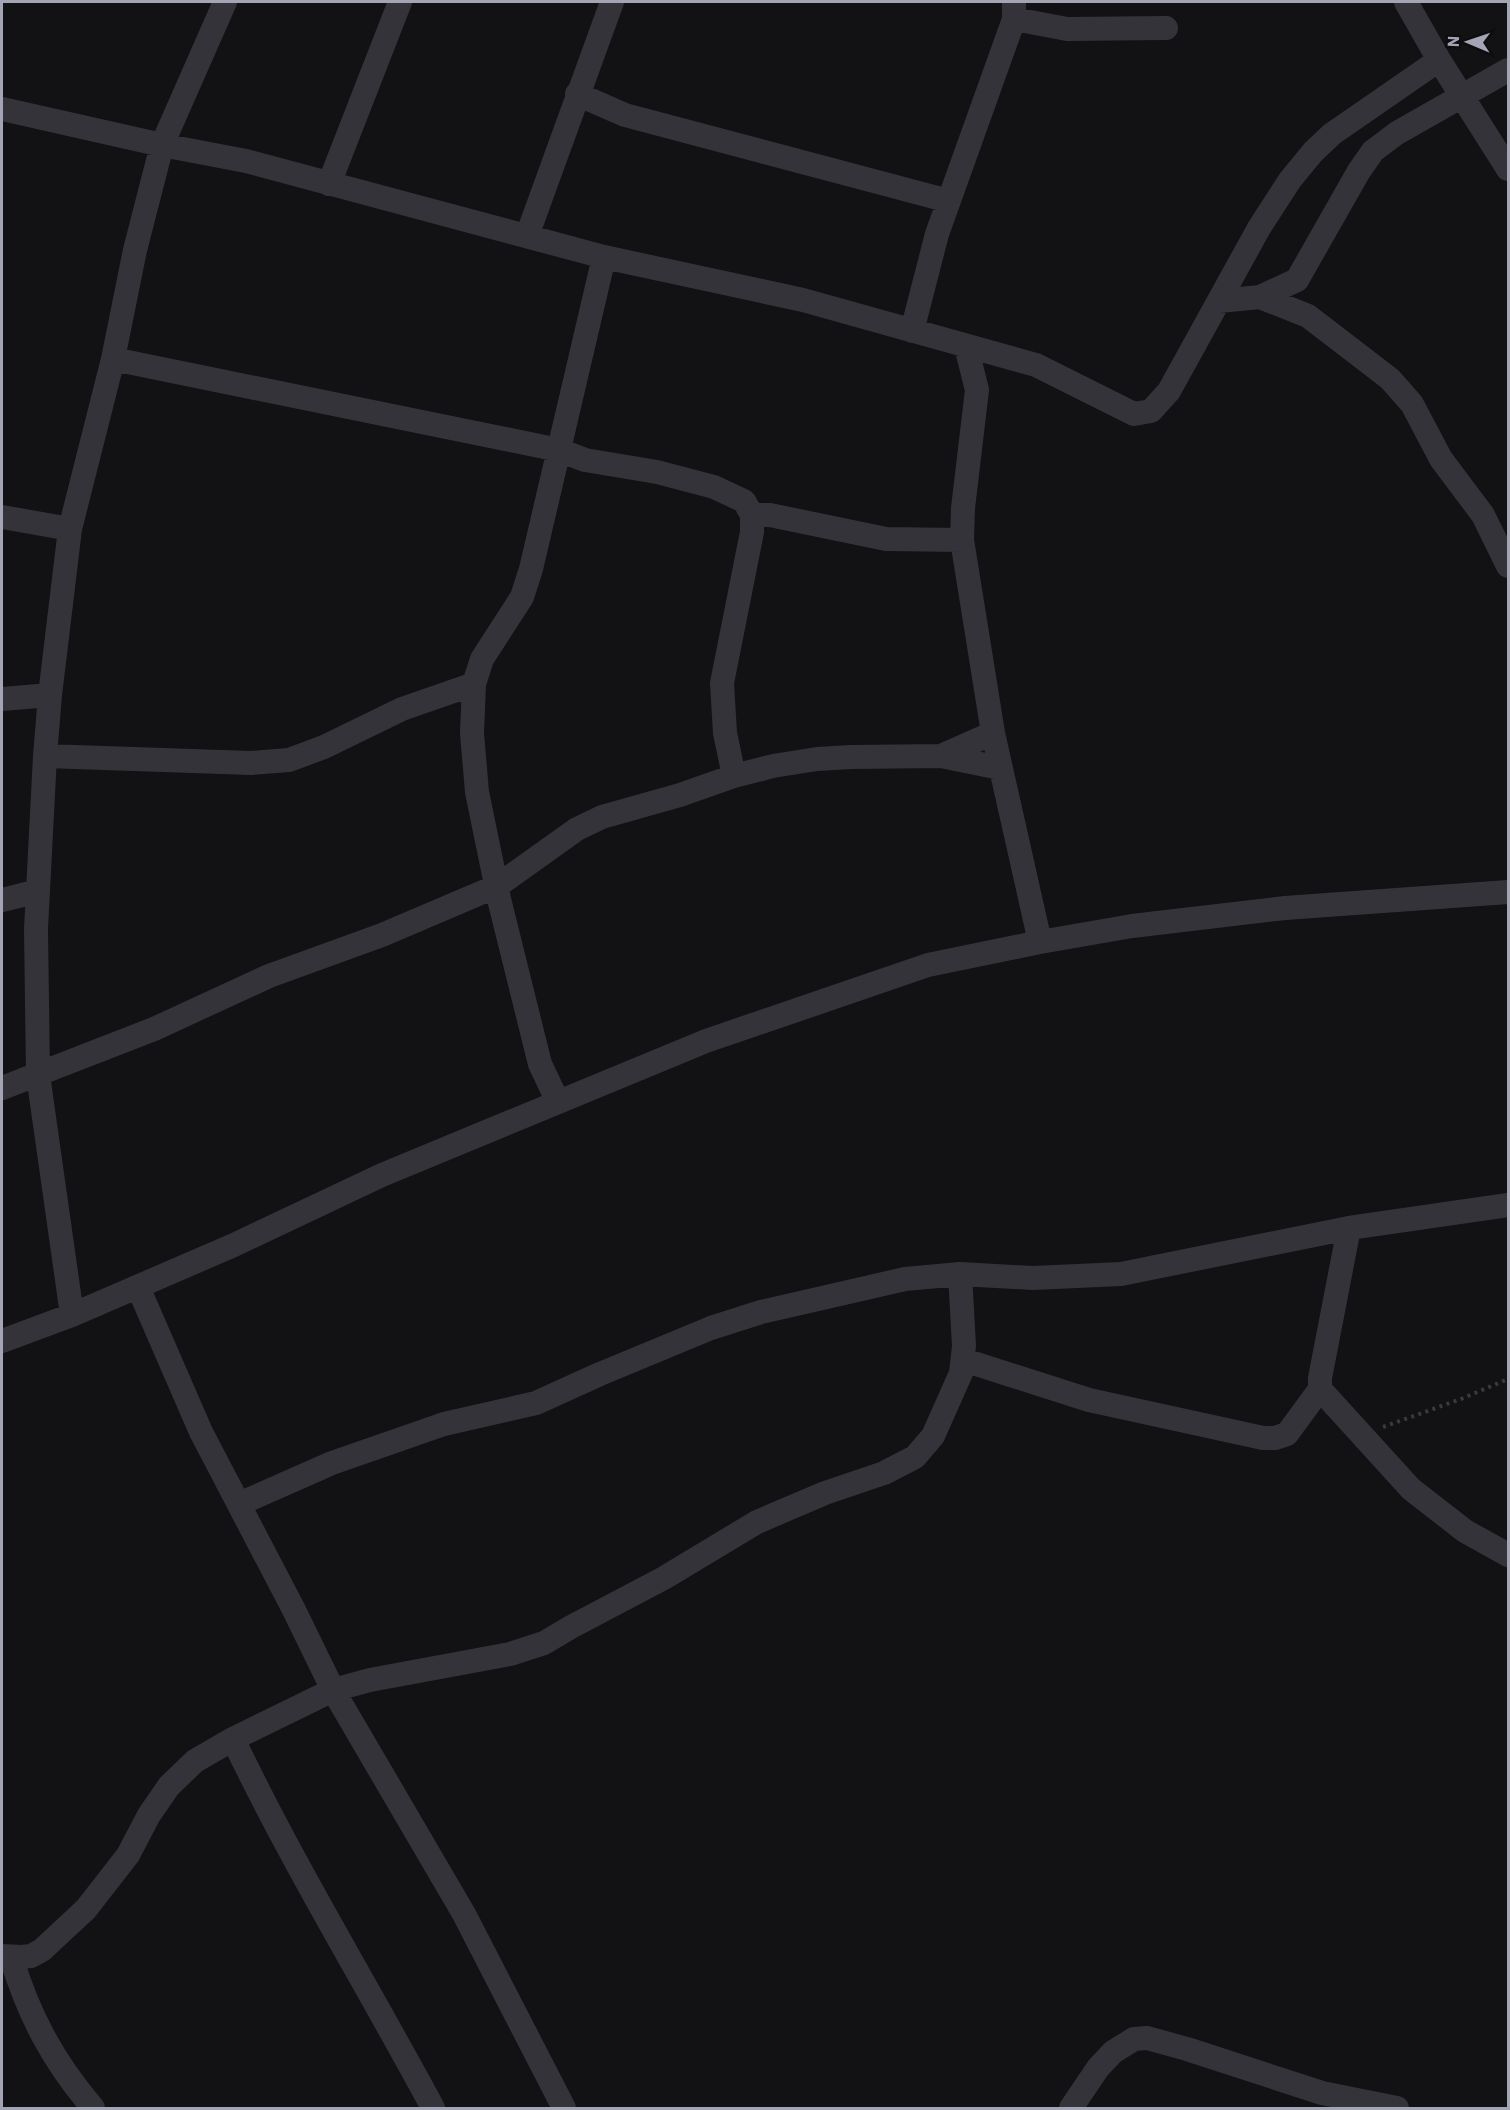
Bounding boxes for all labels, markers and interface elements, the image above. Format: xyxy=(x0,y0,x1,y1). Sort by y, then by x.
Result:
north arrow xyxy=(1438,12,1498,72)
text: N xyxy=(1443,35,1463,48)

